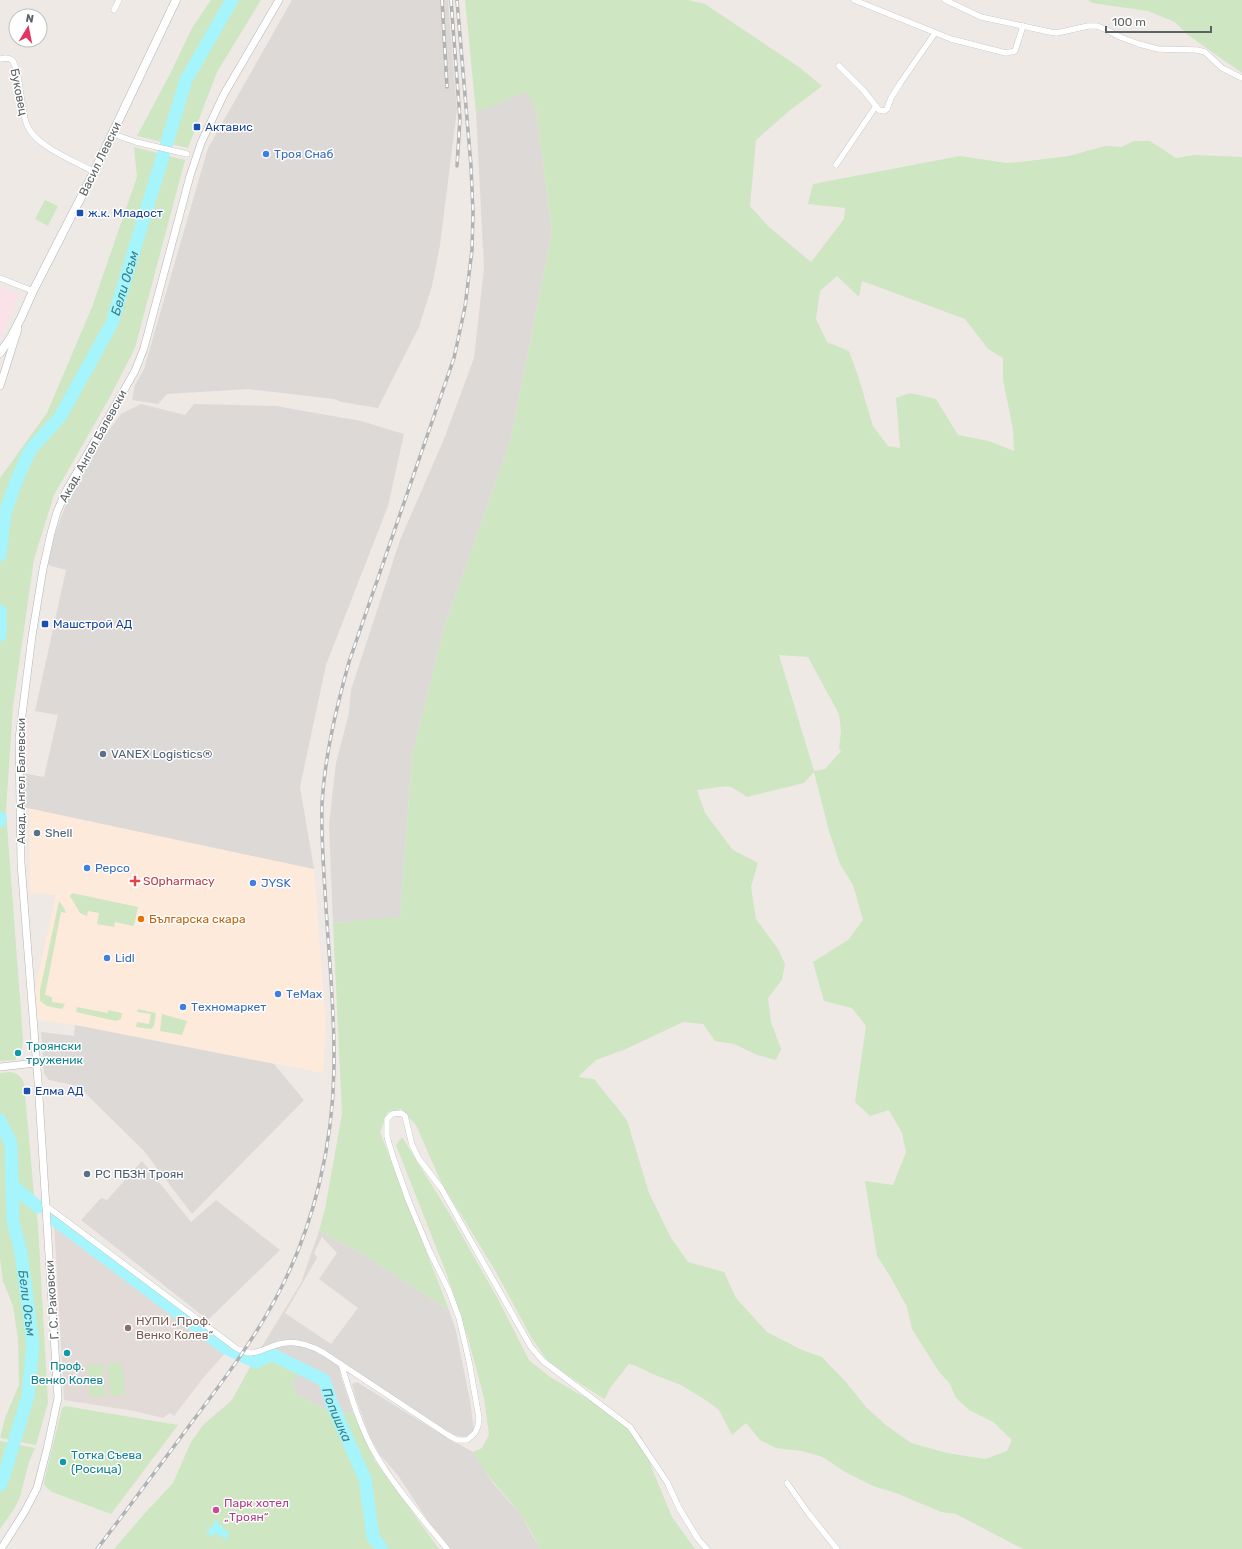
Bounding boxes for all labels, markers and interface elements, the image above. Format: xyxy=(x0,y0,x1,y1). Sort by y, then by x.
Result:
north arrow xyxy=(8,8,48,48)
scale bar xyxy=(1106,8,1211,34)
text: N xyxy=(25,12,35,26)
text: 100 m xyxy=(1112,15,1146,29)
street label: Буковец xyxy=(8,67,31,118)
street label: Васил Левски xyxy=(76,120,124,198)
place label: Актавис xyxy=(205,120,253,134)
marker: Актавис xyxy=(192,122,202,132)
place label: Троя Снаб xyxy=(274,147,333,161)
marker: Троя Снаб xyxy=(261,149,271,159)
place label: ж.к. Младост xyxy=(88,206,163,220)
marker: ж.к. Младост xyxy=(75,208,85,218)
water label: Бели Осъм xyxy=(108,249,142,317)
street label: Акад. Ангел Балевски xyxy=(56,387,130,505)
place label: Машстрой АД xyxy=(53,617,133,631)
marker: Машстрой АД xyxy=(40,619,50,629)
street label: Акад. Ангел Балевски xyxy=(14,718,28,844)
place label: VANEX Logistics® xyxy=(111,747,212,761)
marker: VANEX Logistics® xyxy=(98,749,108,759)
place label: Shell xyxy=(45,826,72,840)
marker: Shell xyxy=(32,828,42,838)
place label: Pepco xyxy=(95,861,130,875)
marker: Pepco xyxy=(82,863,92,873)
place label: SOpharmacy xyxy=(143,874,215,888)
marker: SOpharmacy xyxy=(130,876,140,886)
place label: JYSK xyxy=(261,876,292,890)
marker: JYSK xyxy=(248,878,258,888)
place label: Българска скара xyxy=(149,912,246,926)
marker: Българска скара xyxy=(136,914,146,924)
place label: Lidl xyxy=(115,951,135,965)
marker: Lidl xyxy=(102,953,112,963)
place label: ТеМах xyxy=(286,987,323,1001)
marker: ТеМах xyxy=(273,989,283,999)
place label: Техномаркет xyxy=(191,1000,266,1014)
marker: Техномаркет xyxy=(178,1002,188,1012)
place label: Троянски труженик xyxy=(26,1039,84,1067)
marker: Троянски труженик xyxy=(13,1048,23,1058)
place label: Елма АД xyxy=(35,1084,84,1098)
marker: Елма АД xyxy=(22,1086,32,1096)
place label: РС ПБЗН Троян xyxy=(95,1167,184,1181)
marker: РС ПБЗН Троян xyxy=(82,1169,92,1179)
street label: Г. С. Раковски xyxy=(42,1260,62,1340)
water label: Бели Осъм xyxy=(15,1269,39,1337)
place label: НУПИ „Проф. Венко Колев“ xyxy=(136,1314,214,1342)
marker: НУПИ „Проф. Венко Колев“ xyxy=(123,1323,133,1333)
marker: Проф. Венко Колев xyxy=(62,1348,72,1358)
place label: Проф. Венко Колев xyxy=(31,1359,104,1387)
water label: Попишка xyxy=(319,1386,355,1445)
place label: Тотка Съева (Росица) xyxy=(71,1448,142,1476)
marker: Тотка Съева (Росица) xyxy=(58,1457,68,1467)
place label: Парк хотел „Троян“ xyxy=(224,1496,289,1524)
marker: Парк хотел „Троян“ xyxy=(211,1505,221,1515)

